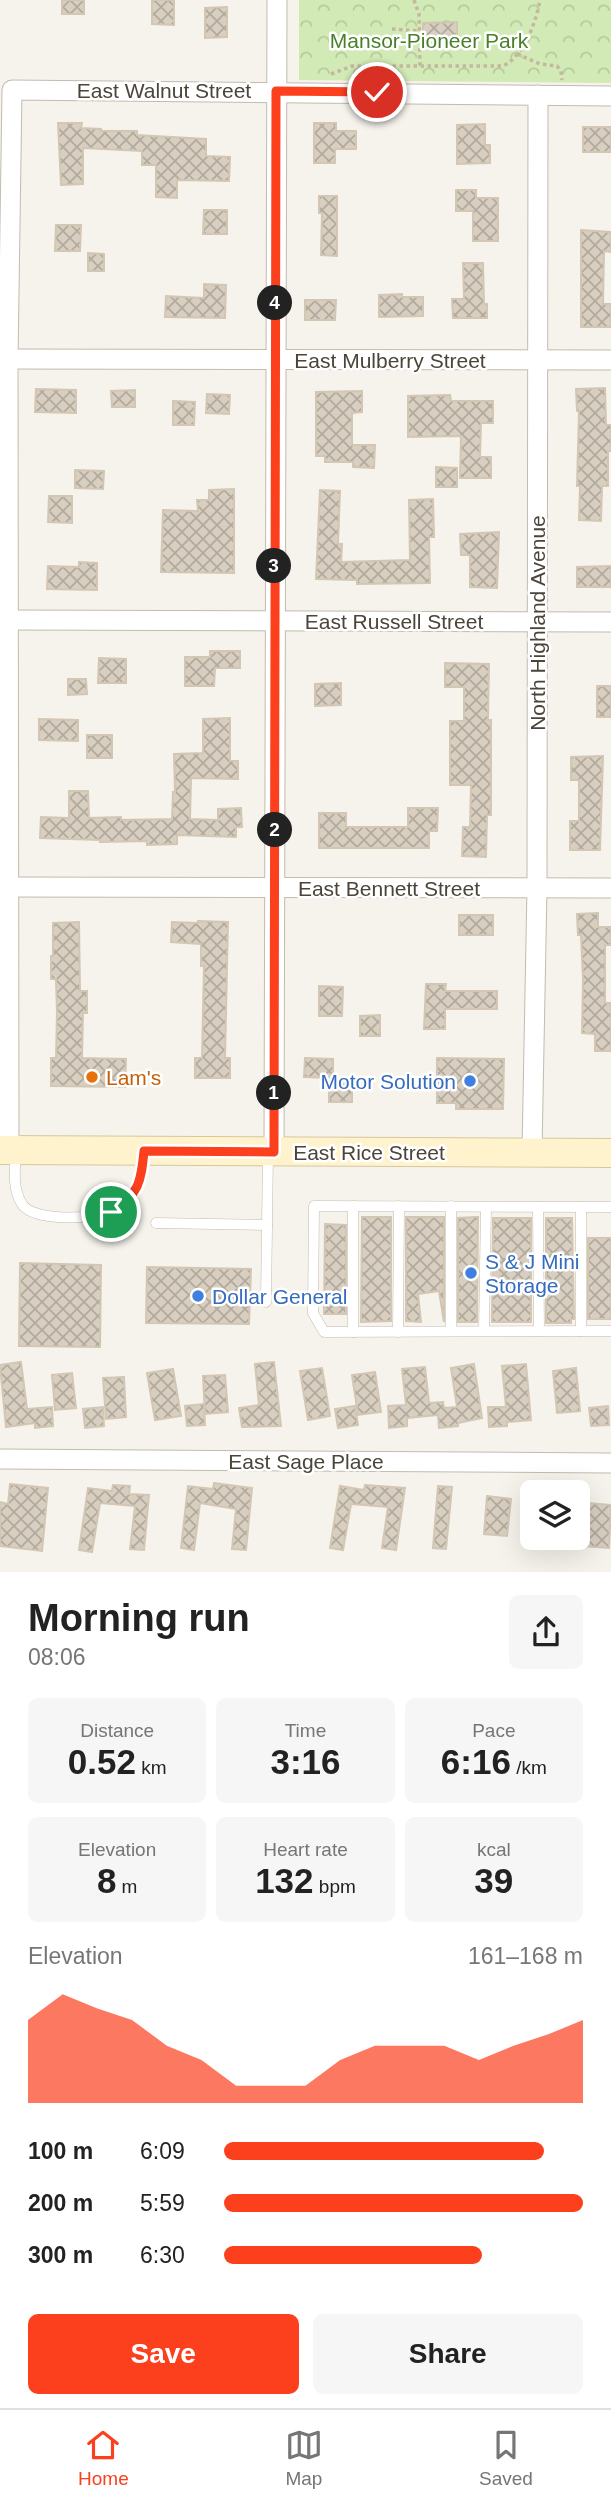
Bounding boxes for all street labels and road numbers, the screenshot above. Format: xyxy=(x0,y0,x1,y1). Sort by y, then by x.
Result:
street label: East Walnut Street xyxy=(77,79,251,102)
street label: East Mulberry Street xyxy=(294,349,486,372)
street label: North Highland Avenue xyxy=(526,515,549,731)
street label: East Russell Street xyxy=(305,610,483,633)
street label: East Bennett Street xyxy=(298,877,480,900)
street label: East Rice Street xyxy=(293,1141,445,1164)
street label: East Sage Place xyxy=(228,1450,384,1473)

